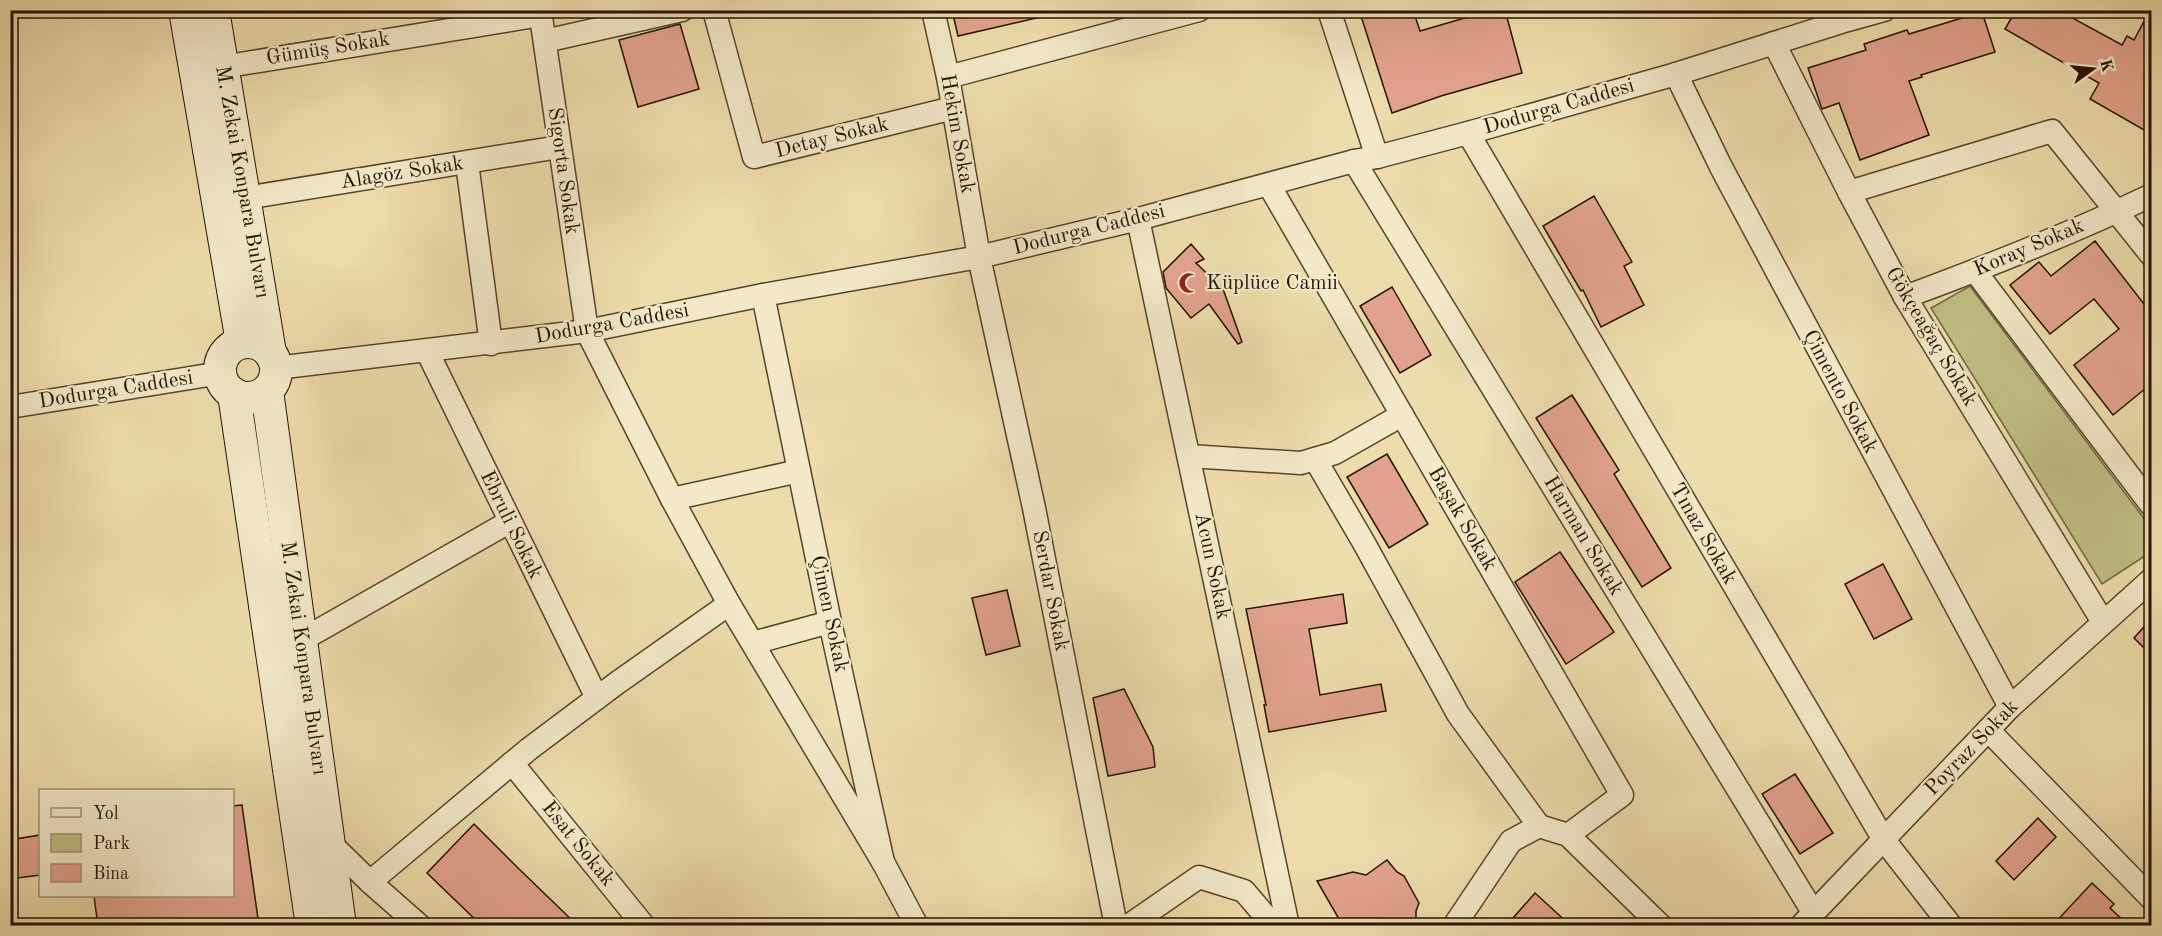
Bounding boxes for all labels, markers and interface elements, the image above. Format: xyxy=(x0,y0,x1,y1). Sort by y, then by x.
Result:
street label: Gümüş Sokak xyxy=(265,29,391,69)
north arrow xyxy=(2063,39,2123,99)
text: K xyxy=(2096,58,2115,74)
street label: M. Zekai Konpara Bulvarı xyxy=(211,64,273,300)
street label: Hekim Sokak xyxy=(936,73,978,195)
street label: Dodurga Caddesi xyxy=(1481,75,1637,139)
street label: Sigorta Sokak xyxy=(544,106,582,236)
street label: Detay Sokak xyxy=(773,114,891,162)
street label: Alagöz Sokak xyxy=(339,153,465,193)
street label: Dodurga Caddesi xyxy=(1011,201,1167,259)
street label: Koray Sokak xyxy=(1971,215,2087,281)
street label: Gökçeağaç Sokak xyxy=(1881,264,1981,410)
mosque icon: Küplüce Camii xyxy=(1177,271,1201,295)
place label: Küplüce Camii xyxy=(1206,273,1338,294)
street label: Dodurga Caddesi xyxy=(533,300,691,348)
street label: Çimento Sokak xyxy=(1799,327,1881,457)
street label: Dodurga Caddesi xyxy=(37,367,195,413)
street label: Başak Sokak xyxy=(1424,463,1500,575)
street label: Ebruli Sokak xyxy=(476,467,546,583)
street label: Harman Sokak xyxy=(1539,473,1627,600)
street label: Tınaz Sokak xyxy=(1666,480,1740,588)
street label: Acun Sokak xyxy=(1190,510,1234,622)
street label: Serdar Sokak xyxy=(1028,529,1072,653)
street label: M. Zekai Konpara Bulvarı xyxy=(276,540,330,776)
street label: Çimen Sokak xyxy=(806,554,852,674)
street label: Poyraz Sokak xyxy=(1921,696,2023,800)
legend xyxy=(39,789,234,897)
street label: Esat Sokak xyxy=(537,797,619,891)
text: Yol xyxy=(93,805,119,823)
text: Park xyxy=(93,835,130,853)
text: Bina xyxy=(93,865,129,883)

